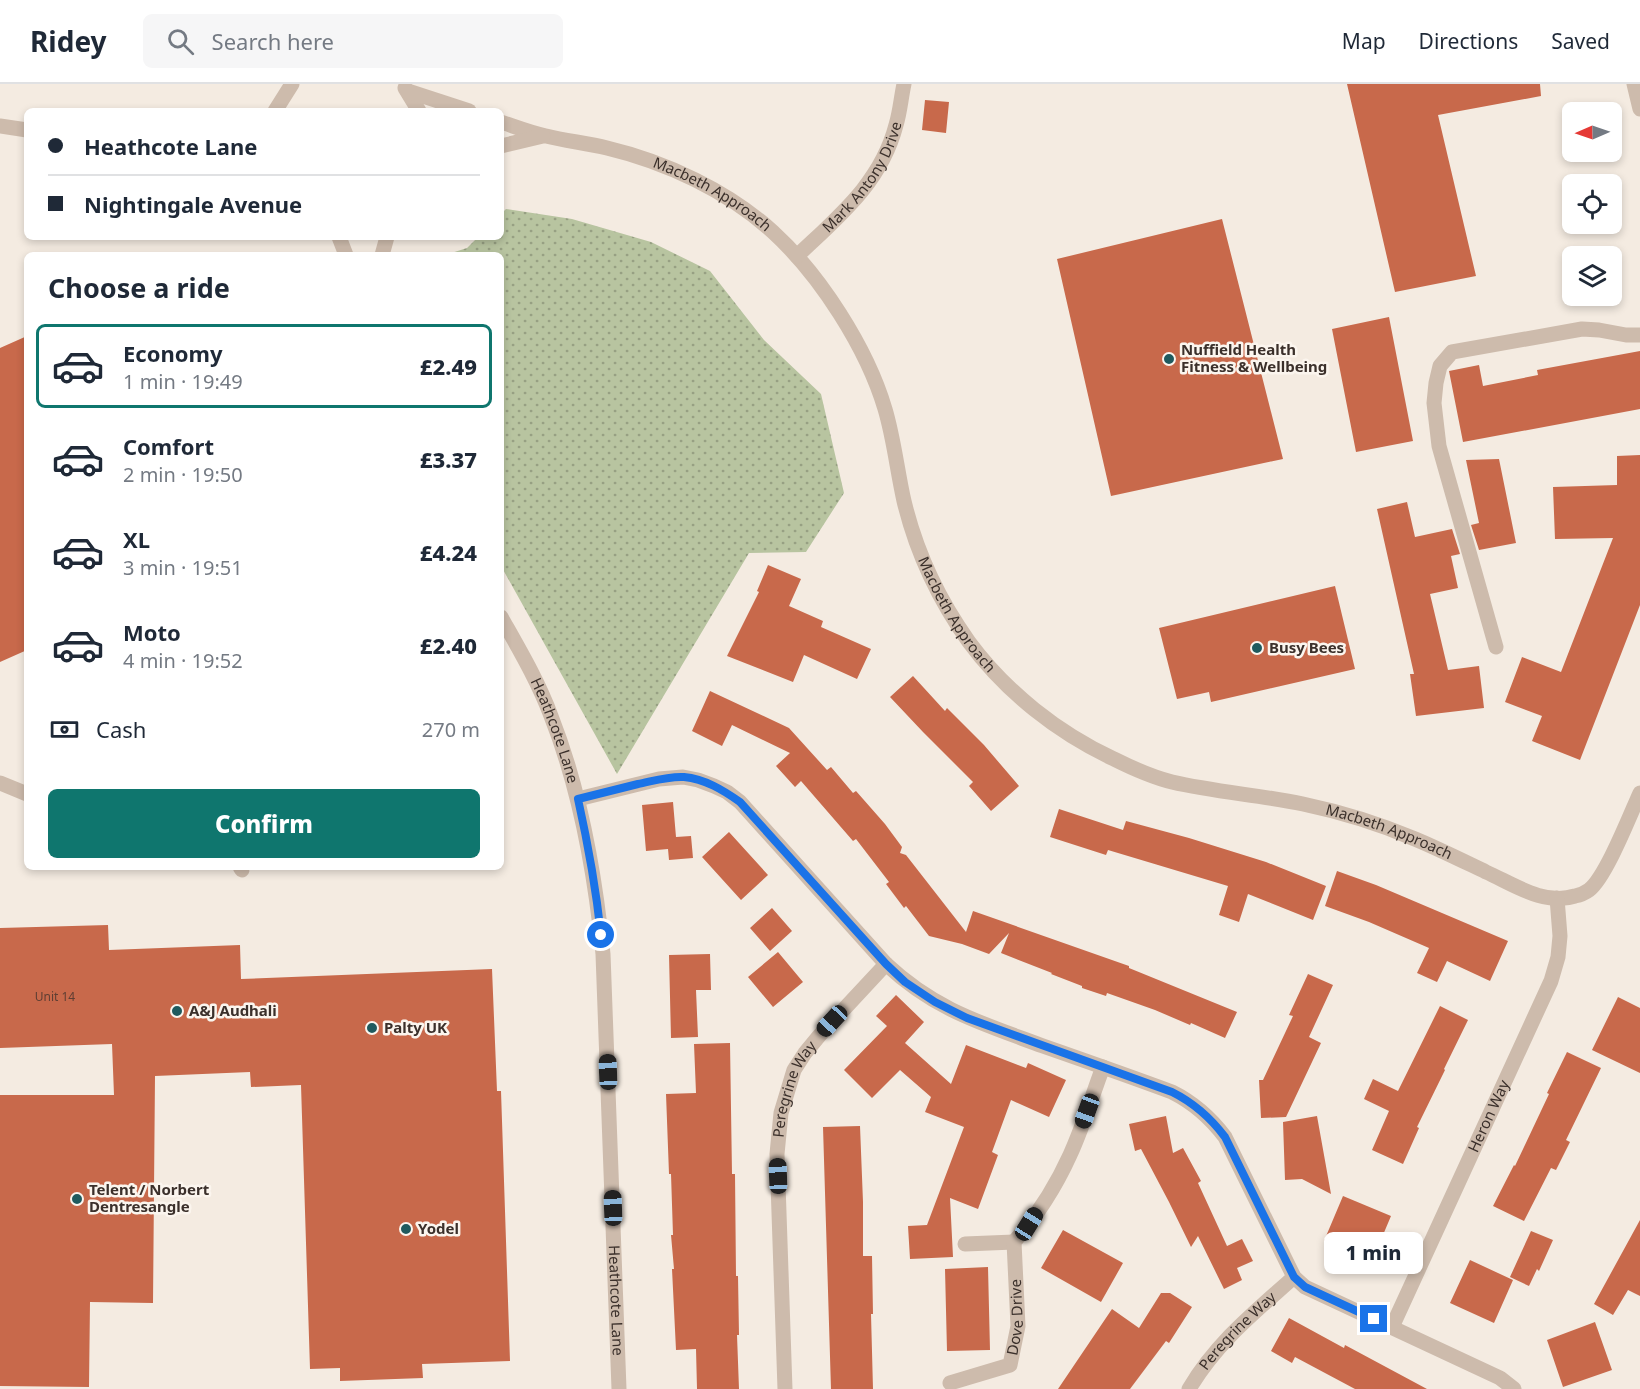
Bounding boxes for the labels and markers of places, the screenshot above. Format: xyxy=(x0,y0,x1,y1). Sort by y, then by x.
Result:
place label: Nuffield Health Fitness & Wellbeing xyxy=(1181,339,1327,376)
marker: Nuffield Health Fitness & Wellbeing xyxy=(1162,352,1176,366)
place label: Busy Bees xyxy=(1269,637,1344,657)
marker: Busy Bees xyxy=(1250,641,1264,655)
place label: A&J Audhali xyxy=(189,1000,277,1020)
marker: A&J Audhali xyxy=(170,1004,184,1018)
place label: Palty UK xyxy=(384,1017,447,1037)
marker: Palty UK xyxy=(365,1021,379,1035)
place label: Telent / Norbert Dentresangle xyxy=(89,1179,210,1216)
marker: Telent / Norbert Dentresangle xyxy=(70,1192,84,1206)
place label: Yodel xyxy=(418,1218,459,1238)
marker: Yodel xyxy=(399,1222,413,1236)

